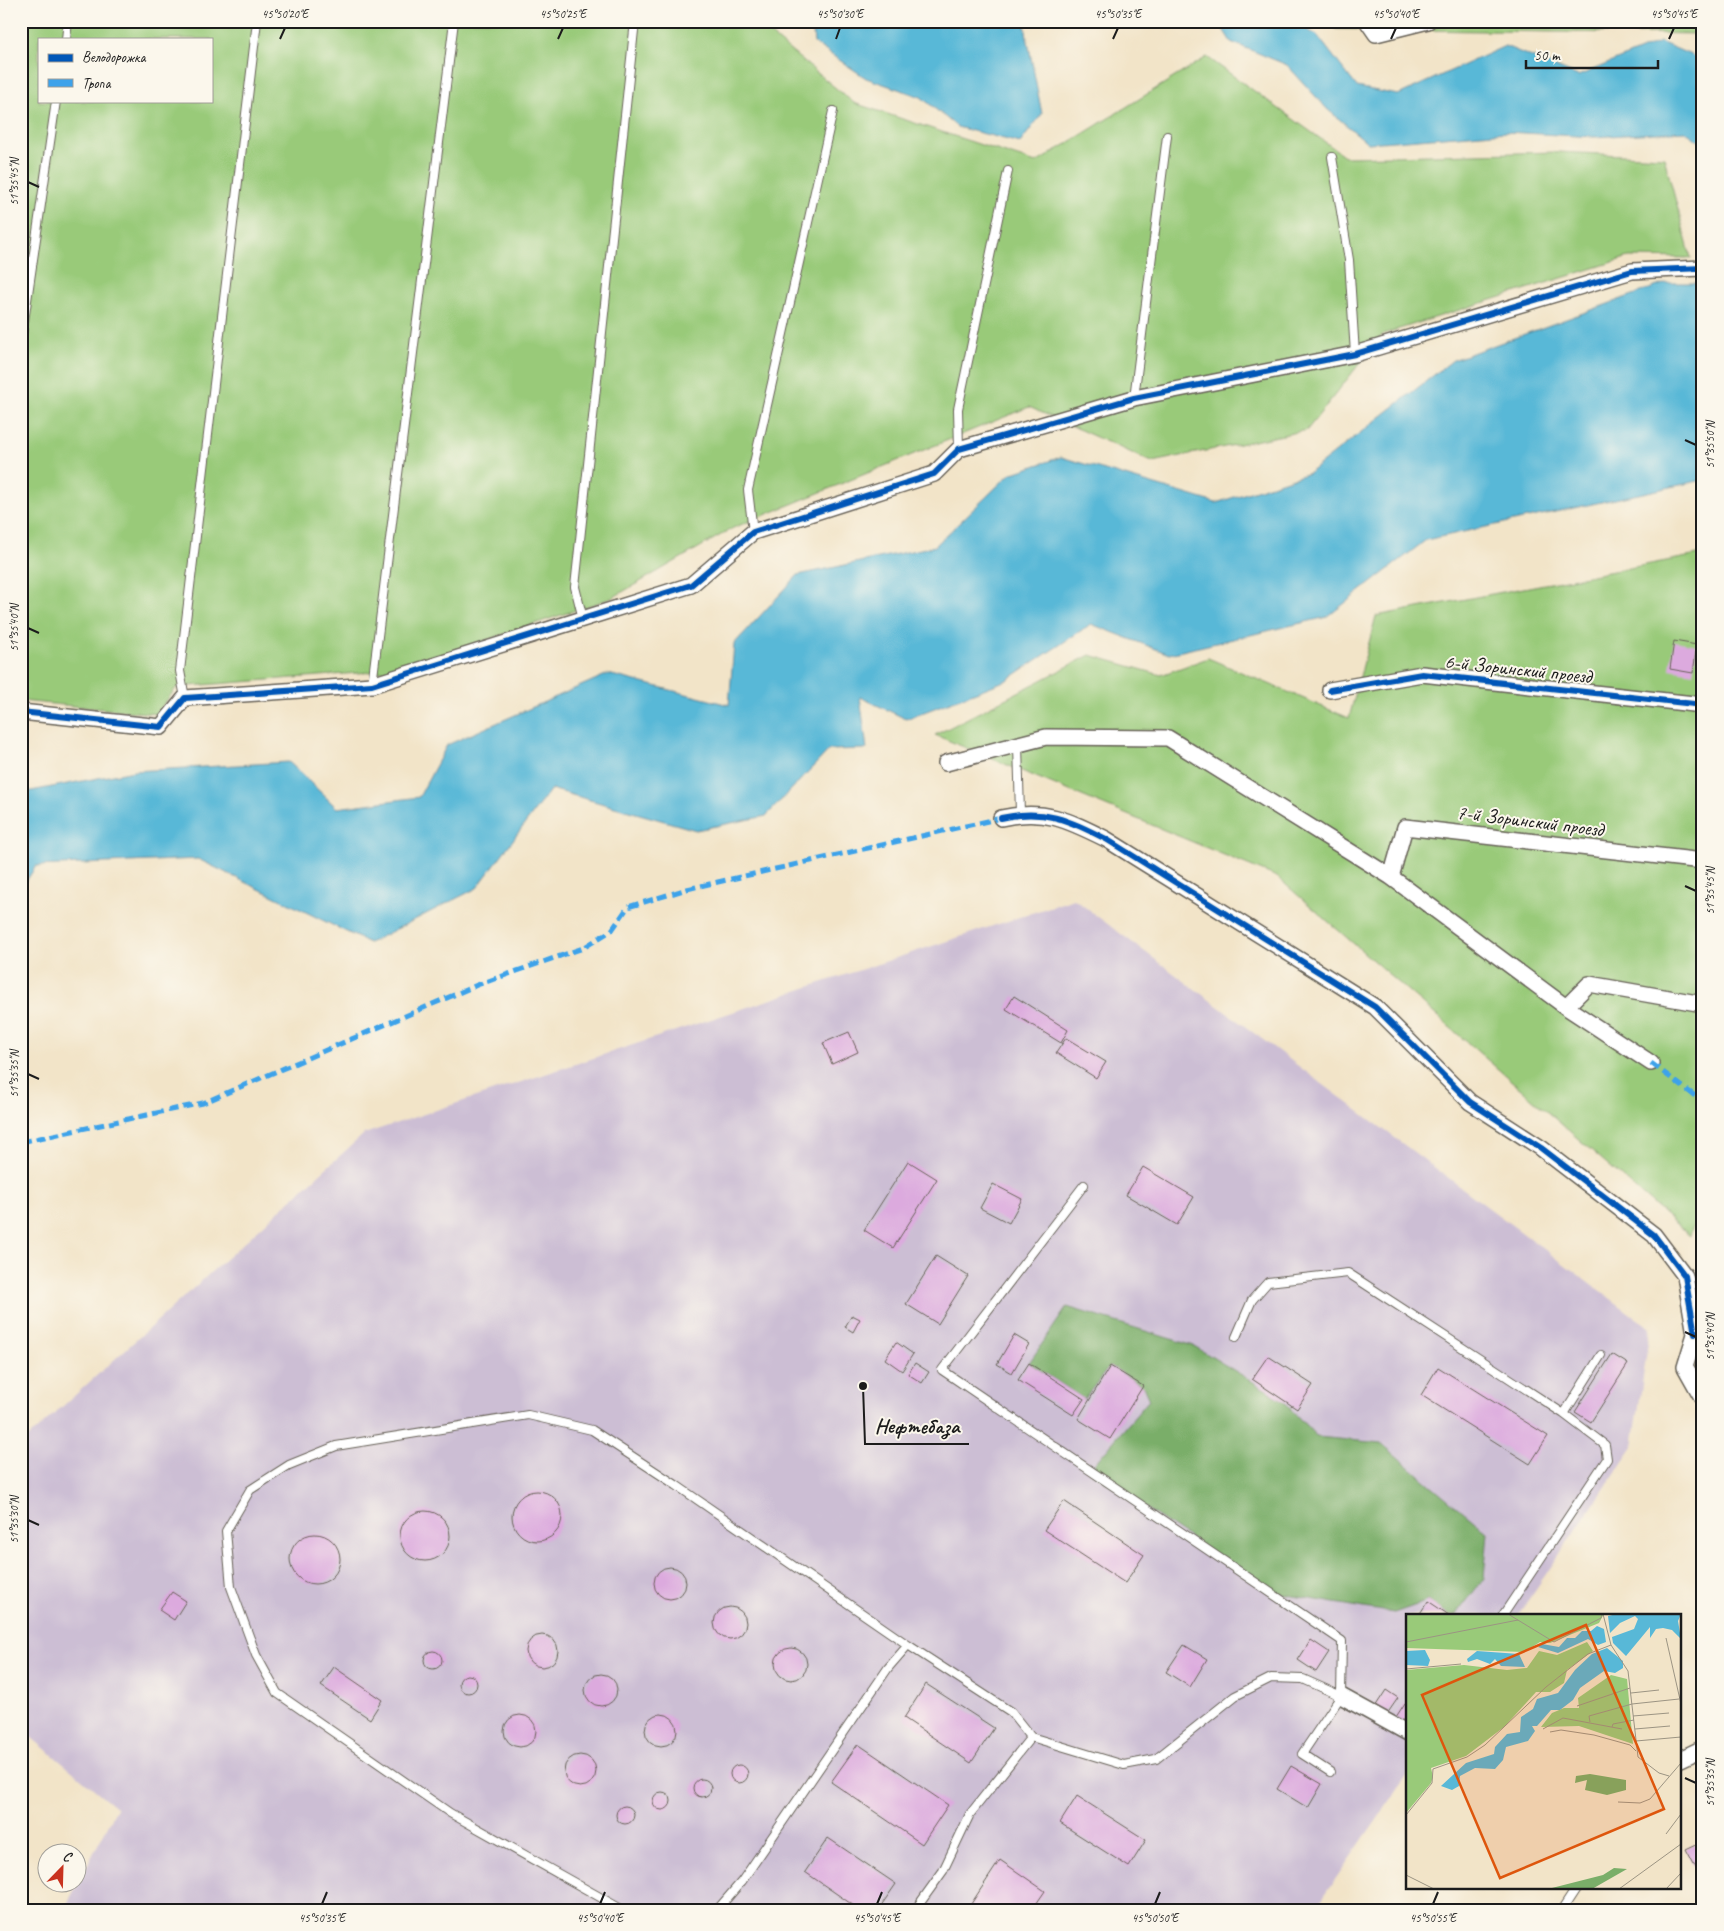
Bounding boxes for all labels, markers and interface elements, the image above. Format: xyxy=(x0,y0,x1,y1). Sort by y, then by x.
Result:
text: 45°50'20"E xyxy=(262,6,310,22)
text: 45°50'25"E xyxy=(540,6,588,22)
text: 45°50'30"E xyxy=(817,6,865,22)
text: 45°50'35"E xyxy=(1095,6,1143,22)
text: 45°50'40"E xyxy=(1373,6,1421,22)
text: 45°50'45"E xyxy=(1651,6,1699,22)
legend xyxy=(38,38,212,102)
scale bar xyxy=(1526,38,1659,70)
text: 50 m xyxy=(1534,46,1561,65)
text: Велодорожка xyxy=(82,48,146,67)
text: Тропа xyxy=(82,74,111,93)
text: 51°35'45"N xyxy=(6,157,22,206)
text: 51°35'50"N xyxy=(1702,420,1718,469)
text: 51°35'40"N xyxy=(6,603,22,652)
street label: 6-й Зоринский проезд xyxy=(1443,649,1595,689)
street label: 7-й Зоринский проезд xyxy=(1455,800,1607,843)
text: 51°35'45"N xyxy=(1702,866,1718,915)
text: 51°35'35"N xyxy=(6,1049,22,1098)
text: 51°35'40"N xyxy=(1702,1312,1718,1361)
callout: Нефтебаза xyxy=(865,1408,969,1444)
text: Нефтебаза xyxy=(875,1413,961,1440)
text: 51°35'30"N xyxy=(6,1495,22,1544)
inset map xyxy=(1406,1614,1682,1888)
text: 51°35'35"N xyxy=(1702,1758,1718,1807)
north arrow xyxy=(38,1844,88,1894)
text: С xyxy=(60,1847,75,1866)
text: 45°50'35"E xyxy=(299,1910,347,1926)
text: 45°50'40"E xyxy=(577,1910,625,1926)
text: 45°50'45"E xyxy=(854,1910,902,1926)
text: 45°50'50"E xyxy=(1132,1910,1180,1926)
text: 45°50'55"E xyxy=(1410,1910,1458,1926)

